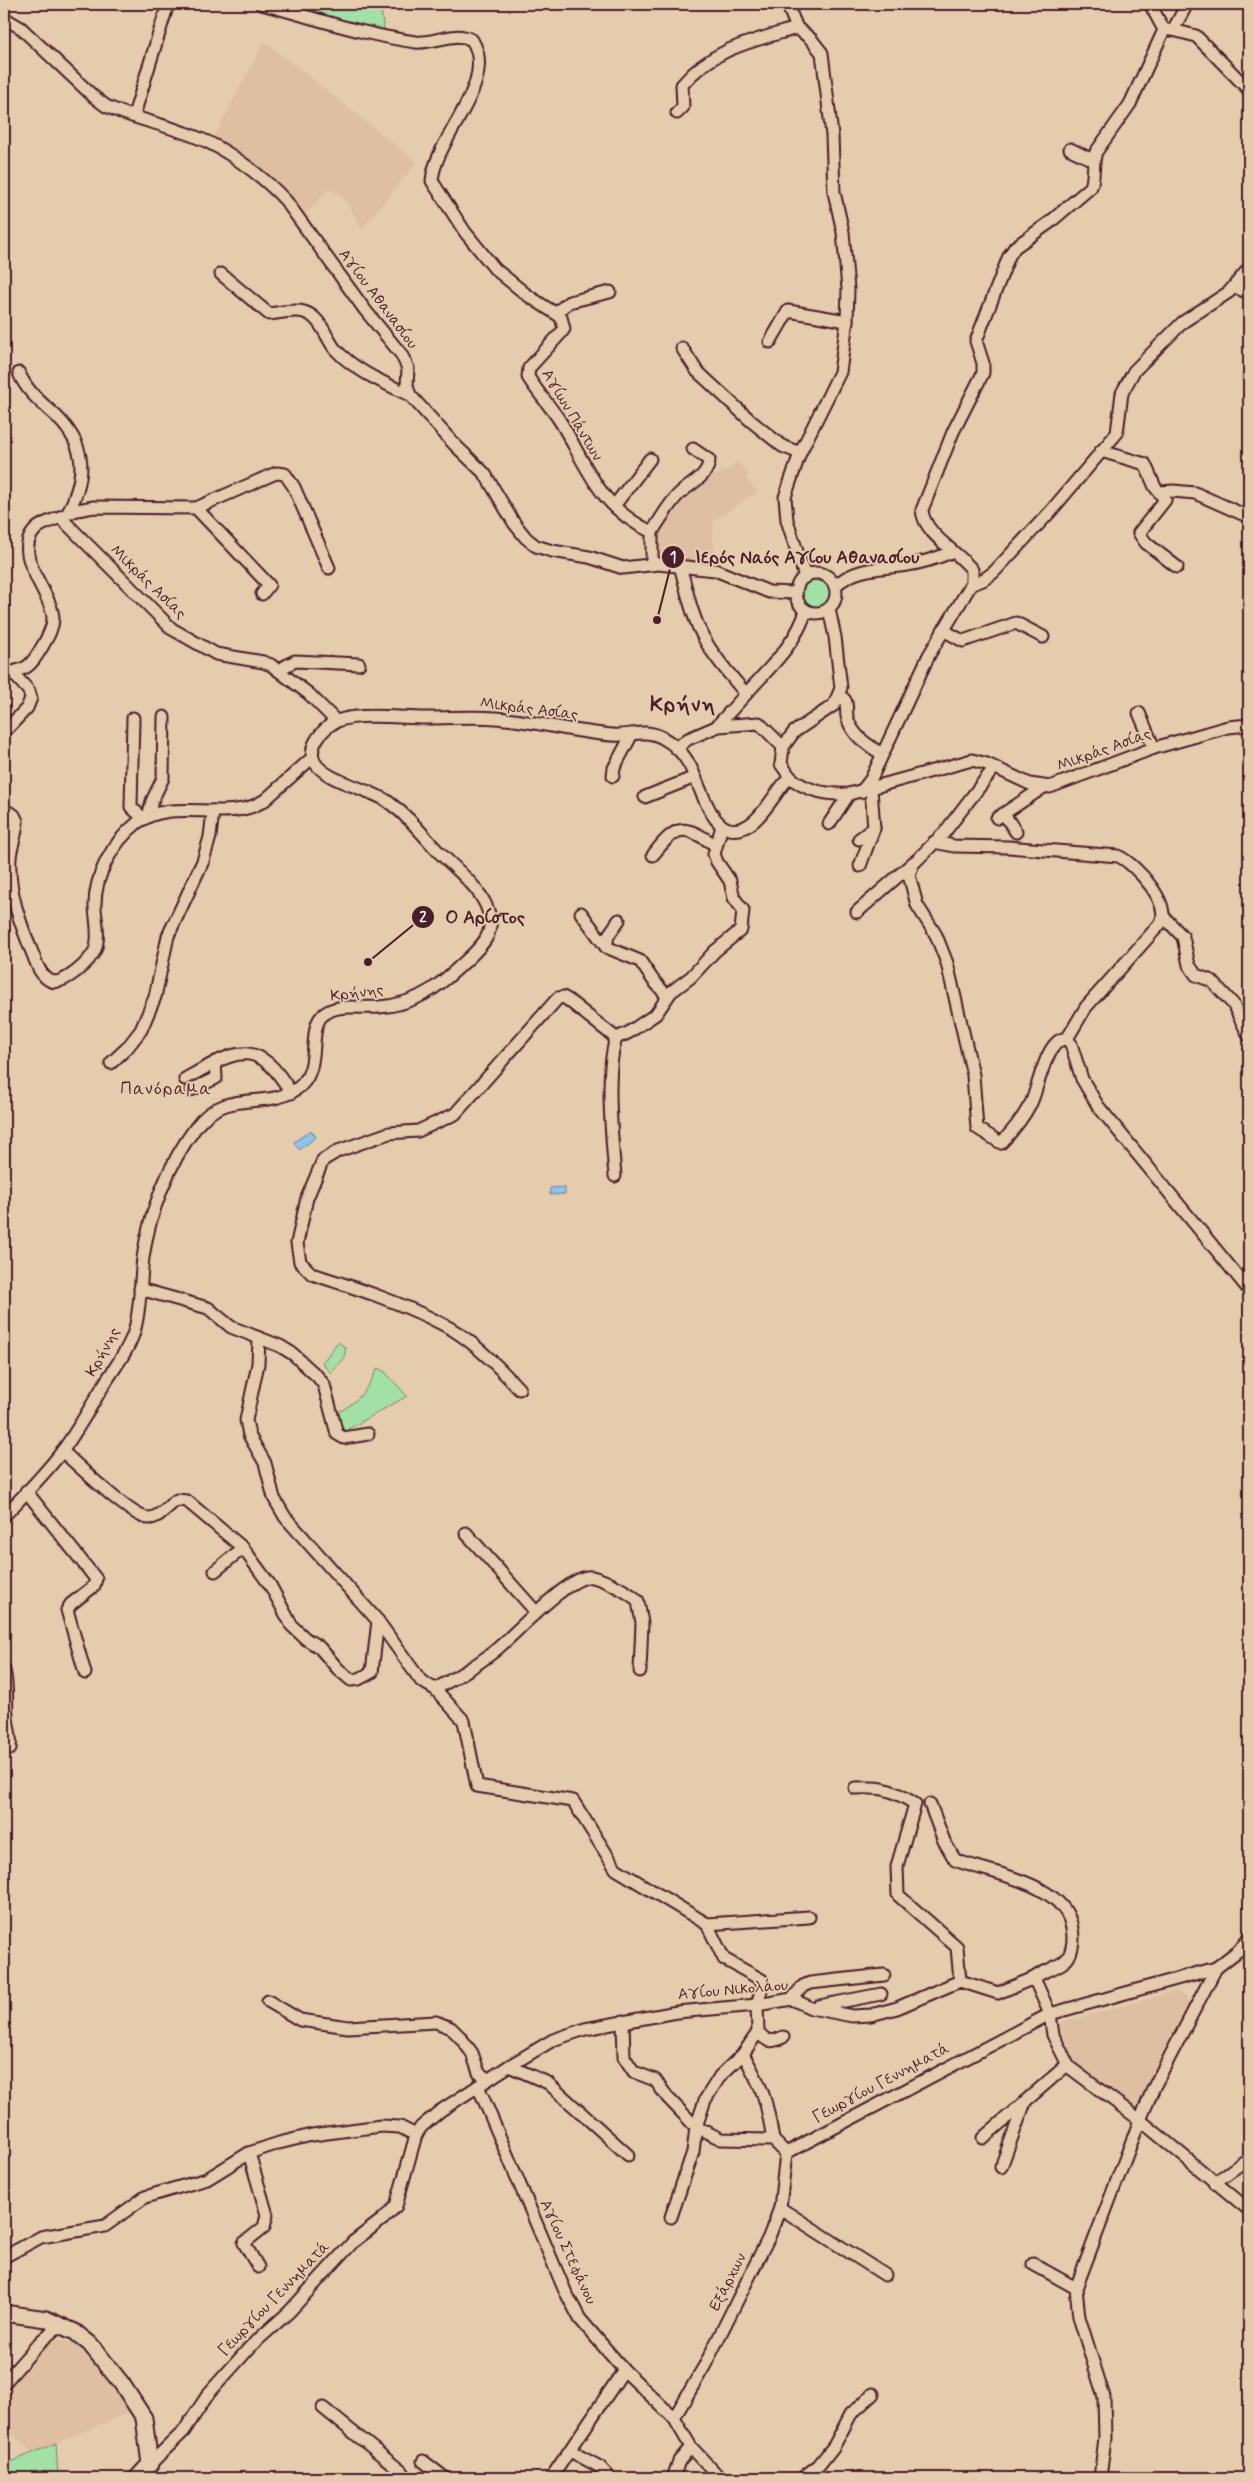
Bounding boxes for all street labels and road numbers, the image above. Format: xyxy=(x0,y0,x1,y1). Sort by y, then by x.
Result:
street label: Αγίου Αθανασίου xyxy=(333,245,423,353)
street label: Αγίων Πάντων xyxy=(536,365,608,465)
street label: Μικράς Ασίας xyxy=(105,540,191,624)
street label: Μικράς Ασίας xyxy=(479,693,579,725)
street label: Μικράς Ασίας xyxy=(1054,723,1154,777)
street label: Κρήνης xyxy=(329,979,385,1007)
street label: Κρήνης xyxy=(81,1324,125,1380)
street label: Αγίου Νικολάου xyxy=(677,1975,789,2005)
street label: Γεωργίου Γεννηματά xyxy=(809,2038,953,2128)
street label: Αγίου Στεφάνου xyxy=(534,2196,602,2308)
street label: Γεωργίου Γεννηματά xyxy=(214,2237,334,2361)
street label: Εξάρχων xyxy=(704,2249,752,2315)

